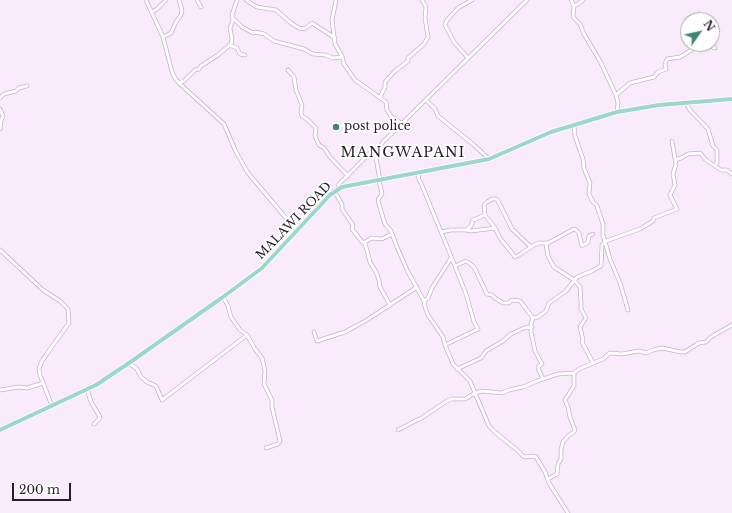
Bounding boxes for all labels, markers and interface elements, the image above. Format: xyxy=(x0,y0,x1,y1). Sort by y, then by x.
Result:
north arrow xyxy=(680,12,720,52)
text: N xyxy=(700,18,718,34)
place label: post police xyxy=(344,120,411,134)
marker: post police xyxy=(331,122,341,132)
district label: MANGWAPANI xyxy=(341,145,465,161)
street label: MALAWI ROAD xyxy=(253,179,335,263)
scale bar xyxy=(14,475,73,501)
text: 200 m xyxy=(19,482,60,497)

